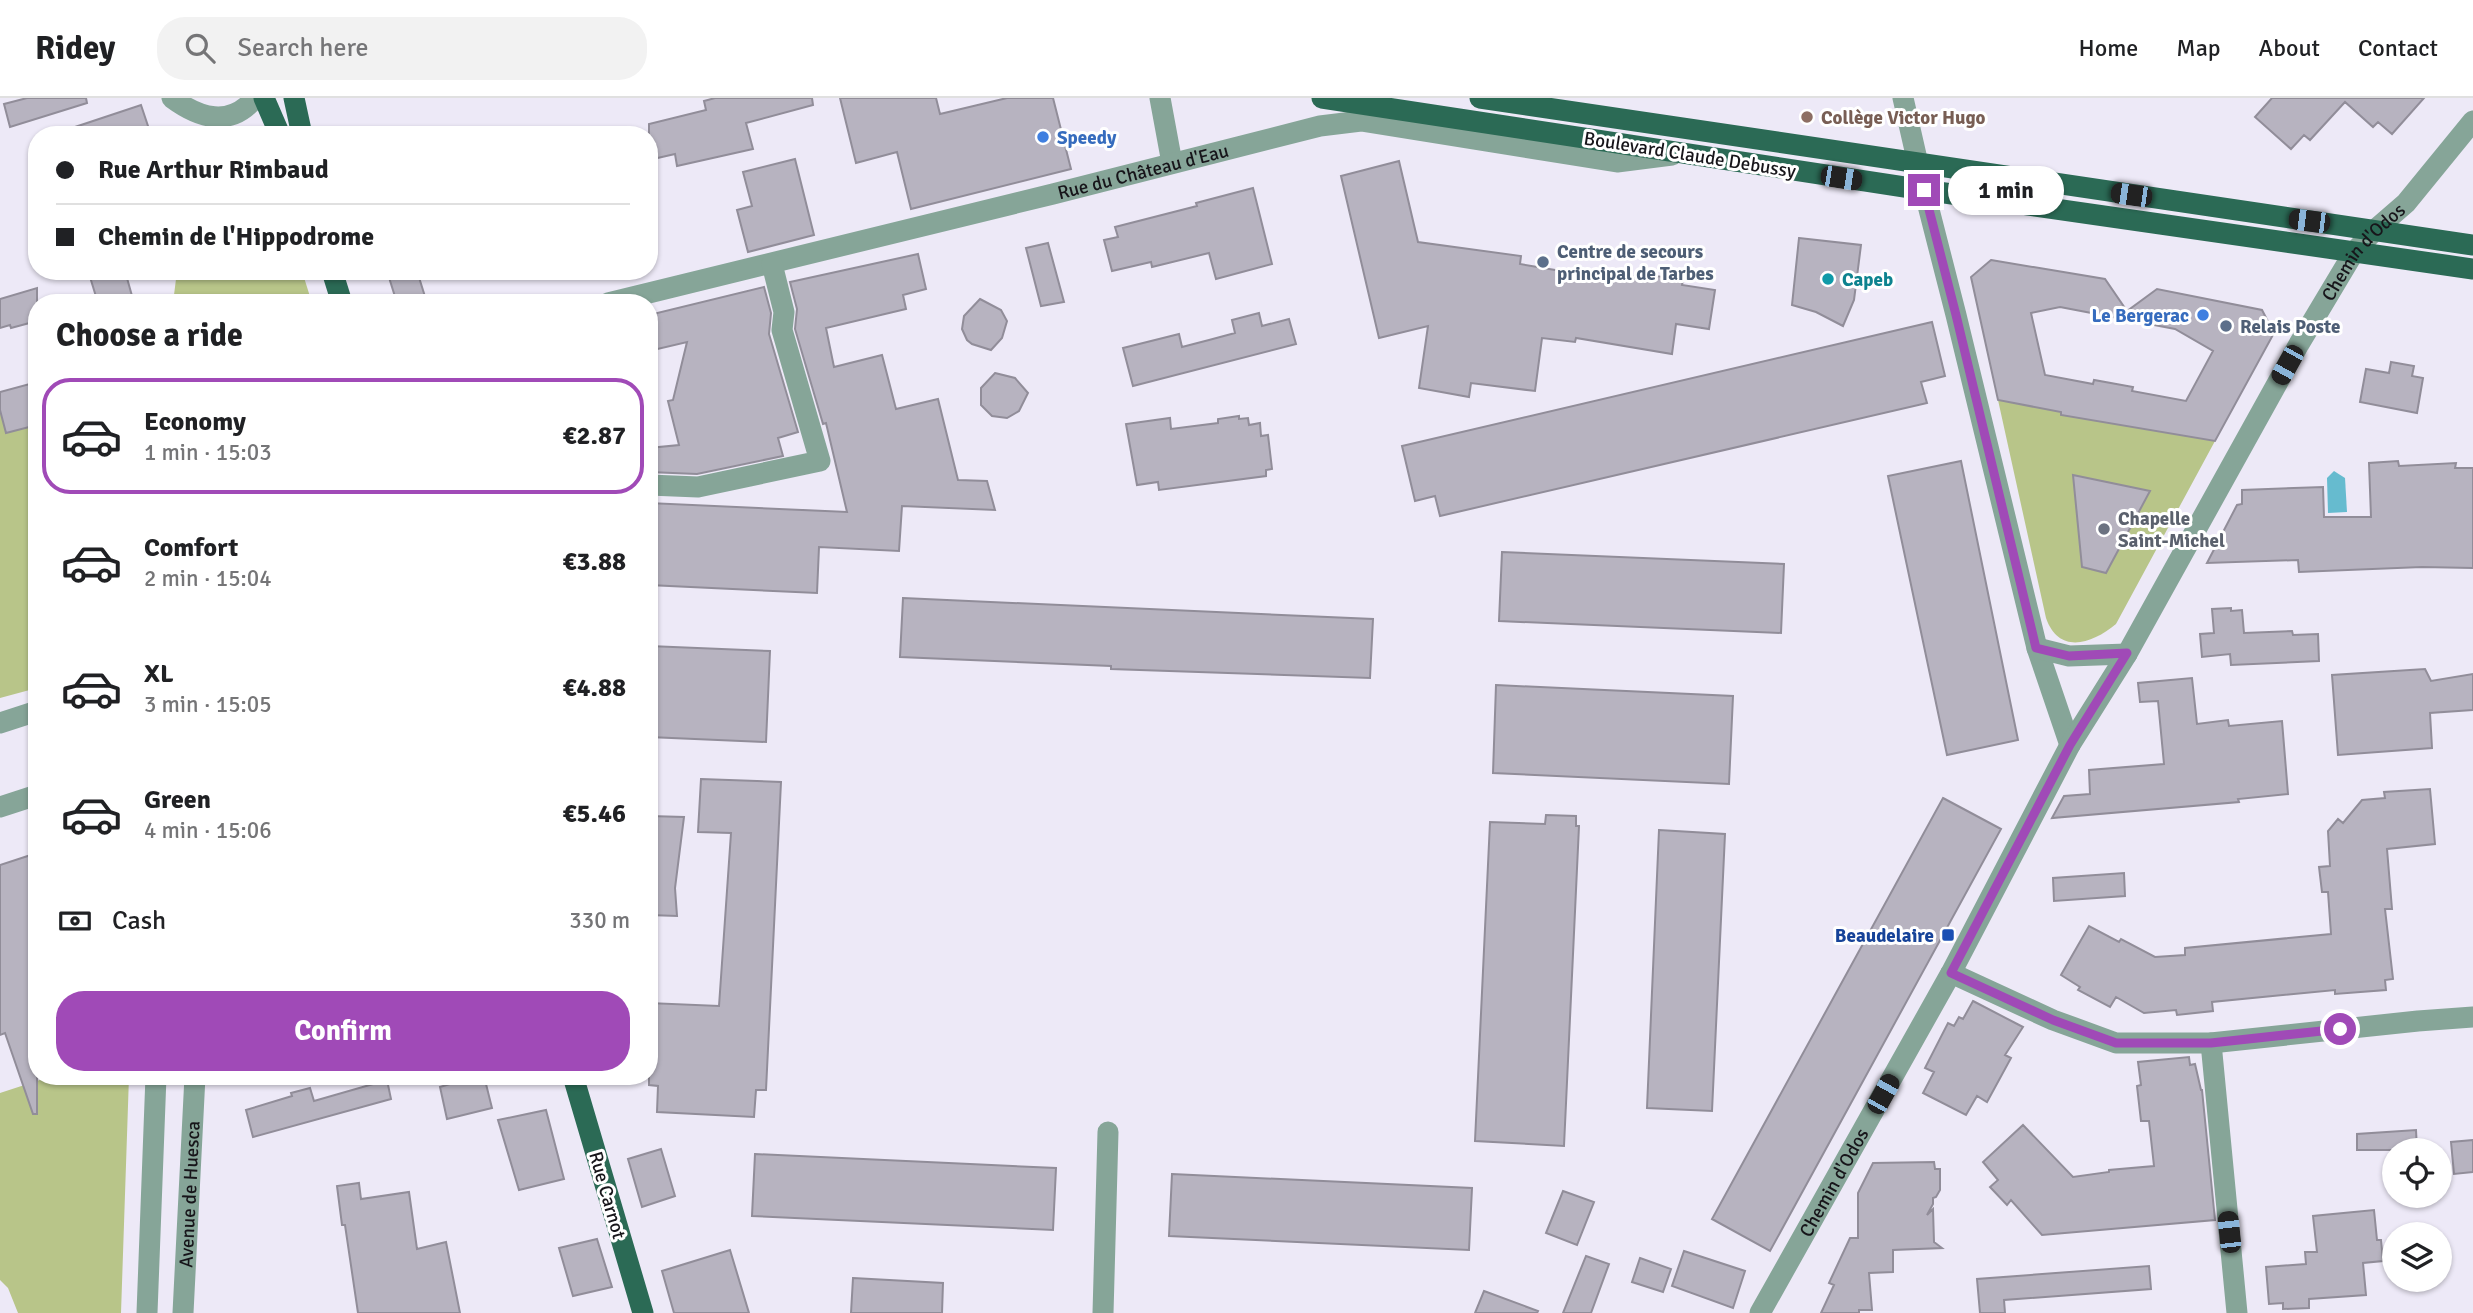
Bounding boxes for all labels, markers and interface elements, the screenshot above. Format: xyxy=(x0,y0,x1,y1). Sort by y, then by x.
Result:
search box xyxy=(157,17,647,80)
text: Ridey xyxy=(35,28,115,69)
icon: search xyxy=(181,29,219,67)
text: Search here xyxy=(237,32,369,64)
text: Home xyxy=(2078,33,2138,63)
text: Map xyxy=(2176,33,2221,63)
text: About xyxy=(2259,33,2320,63)
text: Contact xyxy=(2358,33,2438,63)
place label: Collège Victor Hugo xyxy=(1821,106,1986,130)
marker: Collège Victor Hugo xyxy=(1799,109,1815,125)
place label: Speedy xyxy=(1057,126,1117,150)
street label: Boulevard Claude Debussy xyxy=(1582,126,1798,184)
marker: Speedy xyxy=(1035,129,1051,145)
street label: Rue du Château d'Eau xyxy=(1055,139,1231,205)
text: Rue Arthur Rimbaud xyxy=(98,154,329,186)
car xyxy=(1819,164,1864,192)
callout: 1 min xyxy=(1948,166,2064,214)
route end xyxy=(1908,174,1940,206)
text: 1 min xyxy=(1978,176,2034,205)
car xyxy=(2109,182,2154,208)
street label: Chemin d'Odos xyxy=(2316,198,2411,306)
car xyxy=(2287,208,2332,234)
text: Chemin de l'Hippodrome xyxy=(98,221,374,253)
place label: Centre de secours principal de Tarbes xyxy=(1557,240,1714,286)
marker: Centre de secours principal de Tarbes xyxy=(1535,254,1551,270)
place label: Capeb xyxy=(1842,268,1893,292)
marker: Capeb xyxy=(1820,271,1836,287)
place label: Le Bergerac xyxy=(2092,304,2189,328)
marker: Le Bergerac xyxy=(2195,307,2211,323)
place label: Relais Poste xyxy=(2240,315,2340,339)
text: Choose a ride xyxy=(56,316,243,355)
marker: Relais Poste xyxy=(2218,318,2234,334)
car xyxy=(2268,342,2307,388)
icon: car xyxy=(60,405,123,468)
text: Economy xyxy=(144,406,246,438)
text: €2.87 xyxy=(562,420,626,452)
text: 1 min · 15:03 xyxy=(144,438,272,467)
place label: Chapelle Saint-Michel xyxy=(2118,507,2225,553)
marker: Chapelle Saint-Michel xyxy=(2096,521,2112,537)
icon: car xyxy=(60,531,123,594)
text: Comfort xyxy=(144,532,238,564)
text: €3.88 xyxy=(562,546,626,578)
text: 2 min · 15:04 xyxy=(144,564,272,593)
icon: car xyxy=(60,657,123,720)
text: XL xyxy=(144,658,174,690)
text: €4.88 xyxy=(562,672,626,704)
text: 3 min · 15:05 xyxy=(144,690,272,719)
icon: car xyxy=(60,783,123,846)
text: Green xyxy=(144,784,211,816)
text: €5.46 xyxy=(562,798,626,830)
text: 4 min · 15:06 xyxy=(144,816,272,845)
icon: cash xyxy=(56,902,94,940)
text: Cash xyxy=(112,905,166,937)
text: 330 m xyxy=(569,906,630,935)
place label: Beaudelaire xyxy=(1835,924,1934,948)
marker: Beaudelaire xyxy=(1940,927,1956,943)
button: Confirm xyxy=(56,991,630,1071)
route start xyxy=(2324,1013,2356,1045)
car xyxy=(1864,1071,1903,1117)
street label: Avenue de Huesca xyxy=(174,1120,206,1268)
street label: Chemin d'Odos xyxy=(1794,1124,1874,1241)
map controls xyxy=(2382,1138,2452,1292)
button: locate xyxy=(2382,1138,2452,1208)
street label: Rue Carnot xyxy=(583,1149,631,1242)
car xyxy=(2217,1210,2242,1254)
button: layers xyxy=(2382,1222,2452,1292)

